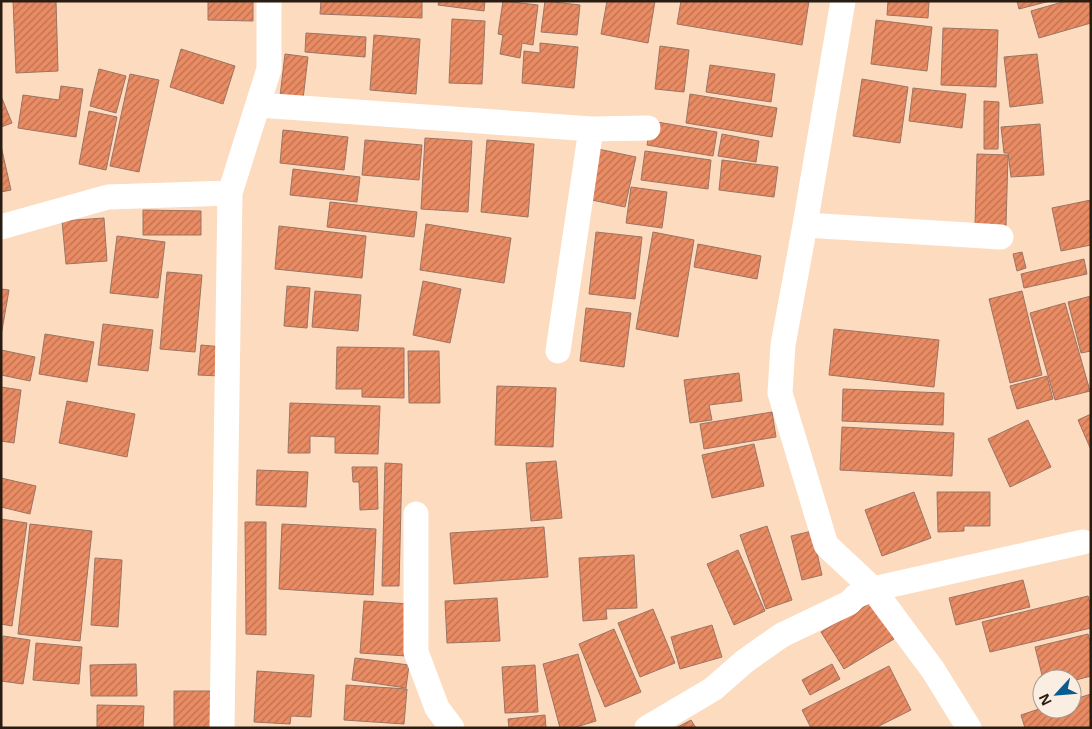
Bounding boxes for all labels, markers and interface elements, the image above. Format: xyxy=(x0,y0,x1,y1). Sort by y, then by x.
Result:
north arrow xyxy=(1032,669,1082,719)
text: N xyxy=(1034,691,1056,709)

